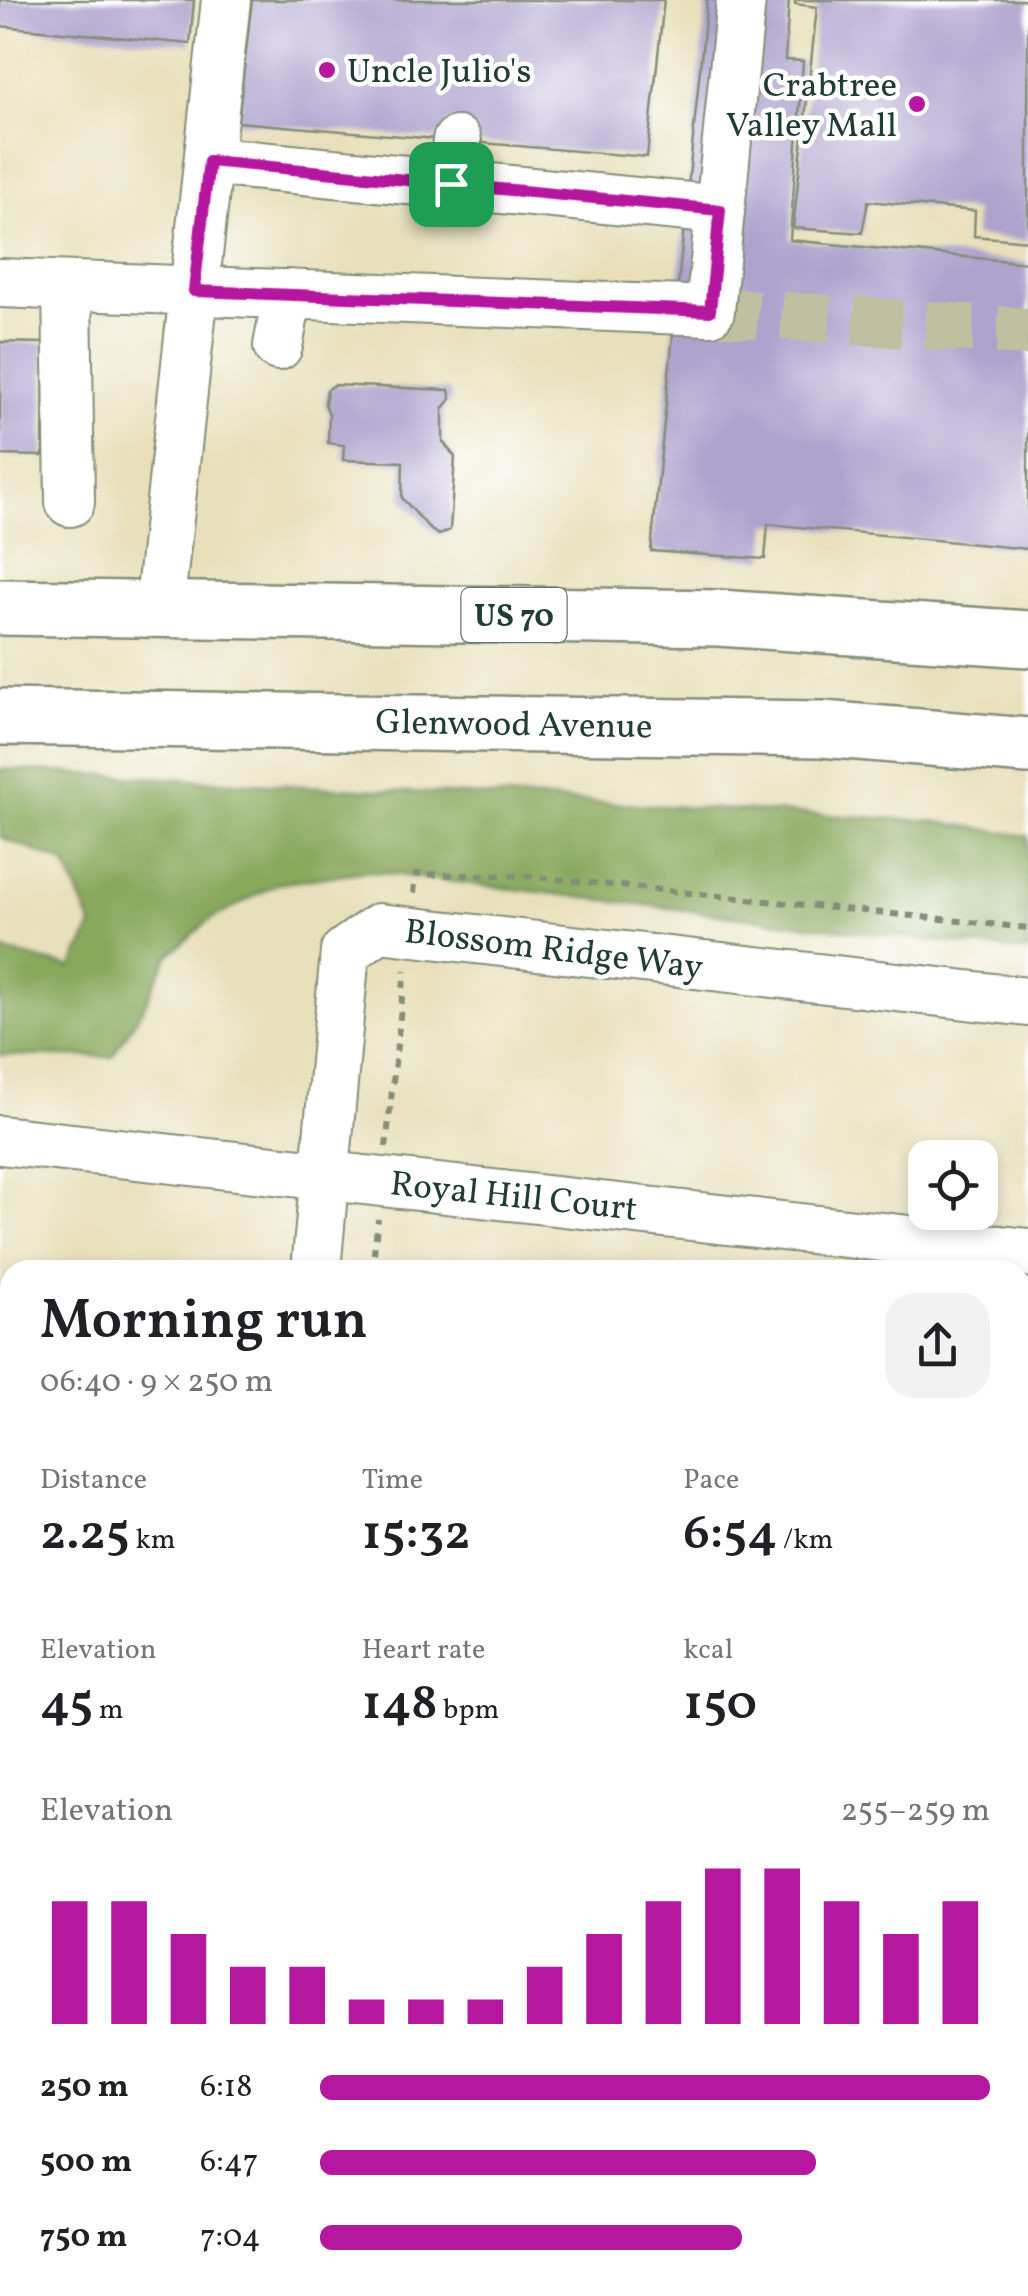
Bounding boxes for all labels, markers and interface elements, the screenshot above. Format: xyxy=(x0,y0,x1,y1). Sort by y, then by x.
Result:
place label: Uncle Julio's xyxy=(347,49,531,97)
marker: Uncle Julio's xyxy=(316,59,338,81)
place label: Crabtree Valley Mall xyxy=(726,63,897,151)
marker: Crabtree Valley Mall xyxy=(906,93,928,115)
pin xyxy=(409,142,494,227)
icon: arrive xyxy=(424,157,479,212)
road number: US 70 xyxy=(462,588,566,642)
street label: Glenwood Avenue xyxy=(375,700,653,752)
street label: Blossom Ridge Way xyxy=(402,909,706,993)
map controls xyxy=(908,1140,998,1230)
button: locate xyxy=(908,1140,998,1230)
street label: Royal Hill Court xyxy=(388,1161,640,1235)
text: Morning run xyxy=(40,1285,368,1361)
button: share xyxy=(885,1293,990,1398)
text: 06:40 · 9 × 250 m xyxy=(40,1361,273,1405)
text: Distance xyxy=(40,1461,147,1500)
text: Time xyxy=(362,1461,423,1500)
text: Pace xyxy=(683,1461,739,1500)
text: 2.25 xyxy=(40,1500,130,1570)
text: 15:32 xyxy=(362,1500,471,1570)
text: 6:54 xyxy=(683,1500,777,1570)
text: km xyxy=(130,1521,176,1560)
text: /km xyxy=(777,1521,833,1560)
text: Elevation xyxy=(40,1631,156,1670)
text: Heart rate xyxy=(362,1631,485,1670)
text: kcal xyxy=(683,1631,733,1670)
text: 45 xyxy=(40,1670,93,1740)
text: 148 xyxy=(362,1670,437,1740)
text: 150 xyxy=(683,1670,757,1740)
text: m xyxy=(93,1691,124,1730)
text: bpm xyxy=(437,1691,499,1730)
text: Elevation xyxy=(40,1790,173,1834)
text: 255–259 m xyxy=(841,1790,990,1834)
text: 250 m xyxy=(40,2066,129,2110)
text: 6:18 xyxy=(200,2066,252,2110)
text: 500 m xyxy=(40,2141,132,2185)
text: 6:47 xyxy=(200,2141,258,2185)
text: 750 m xyxy=(40,2216,127,2260)
text: 7:04 xyxy=(200,2216,261,2260)

